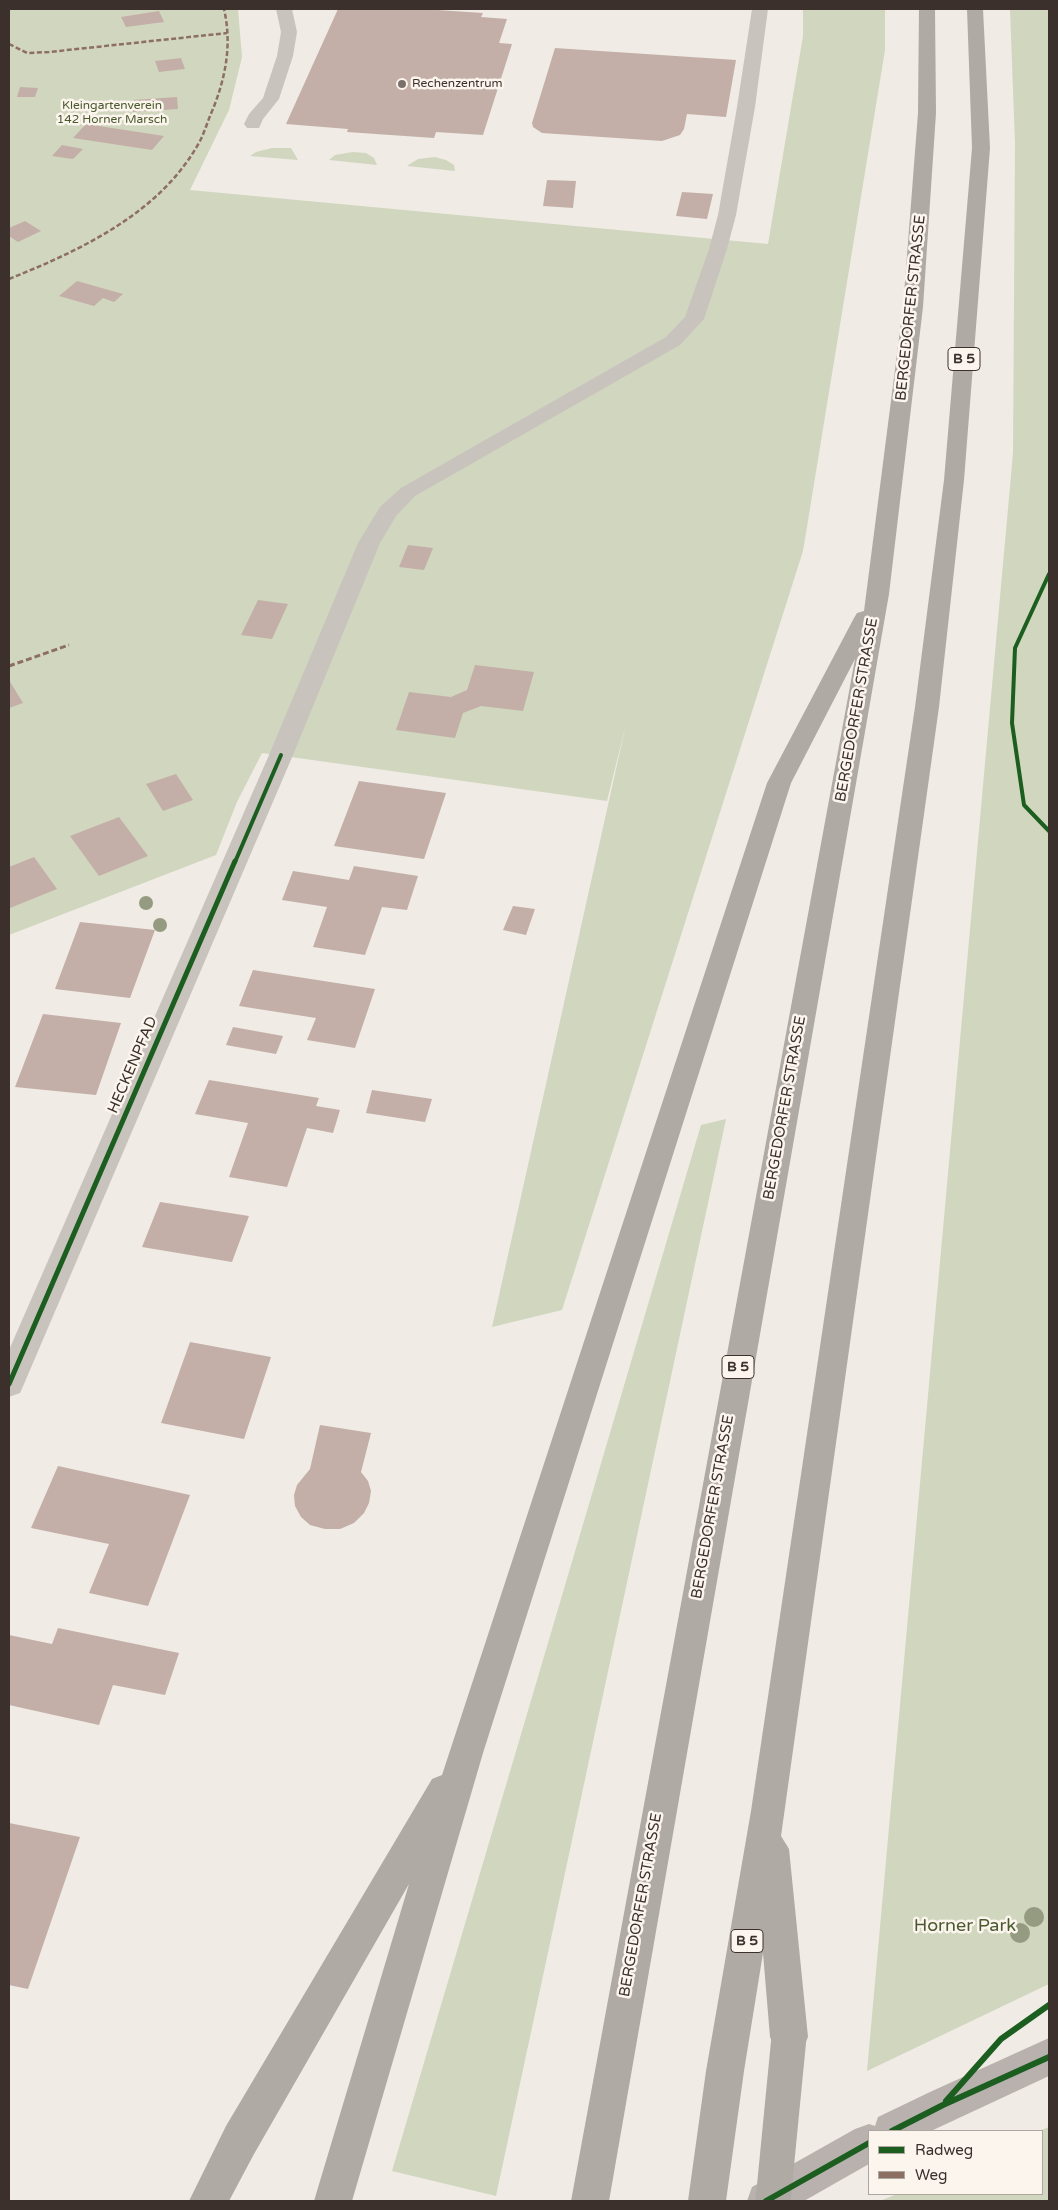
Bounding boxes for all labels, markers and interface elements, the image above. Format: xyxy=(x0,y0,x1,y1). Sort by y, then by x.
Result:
place label: Rechenzentrum xyxy=(412,77,503,91)
marker: Rechenzentrum xyxy=(396,78,408,90)
park label: Kleingartenverein 142 Horner Marsch xyxy=(57,99,167,127)
street label: BERGEDORFER STRASSE xyxy=(892,214,930,402)
road number: B 5 xyxy=(948,348,980,370)
street label: BERGEDORFER STRASSE xyxy=(832,617,882,803)
street label: HECKENPFAD xyxy=(104,1014,162,1116)
street label: BERGEDORFER STRASSE xyxy=(760,1015,810,1201)
road number: B 5 xyxy=(722,1355,754,1378)
street label: BERGEDORFER STRASSE xyxy=(688,1414,738,1600)
street label: BERGEDORFER STRASSE xyxy=(616,1812,666,1998)
park label: Horner Park xyxy=(914,1915,1016,1937)
road number: B 5 xyxy=(731,1930,763,1952)
legend xyxy=(868,2130,1043,2195)
text: Radweg xyxy=(915,2141,973,2159)
text: Weg xyxy=(915,2166,947,2184)

